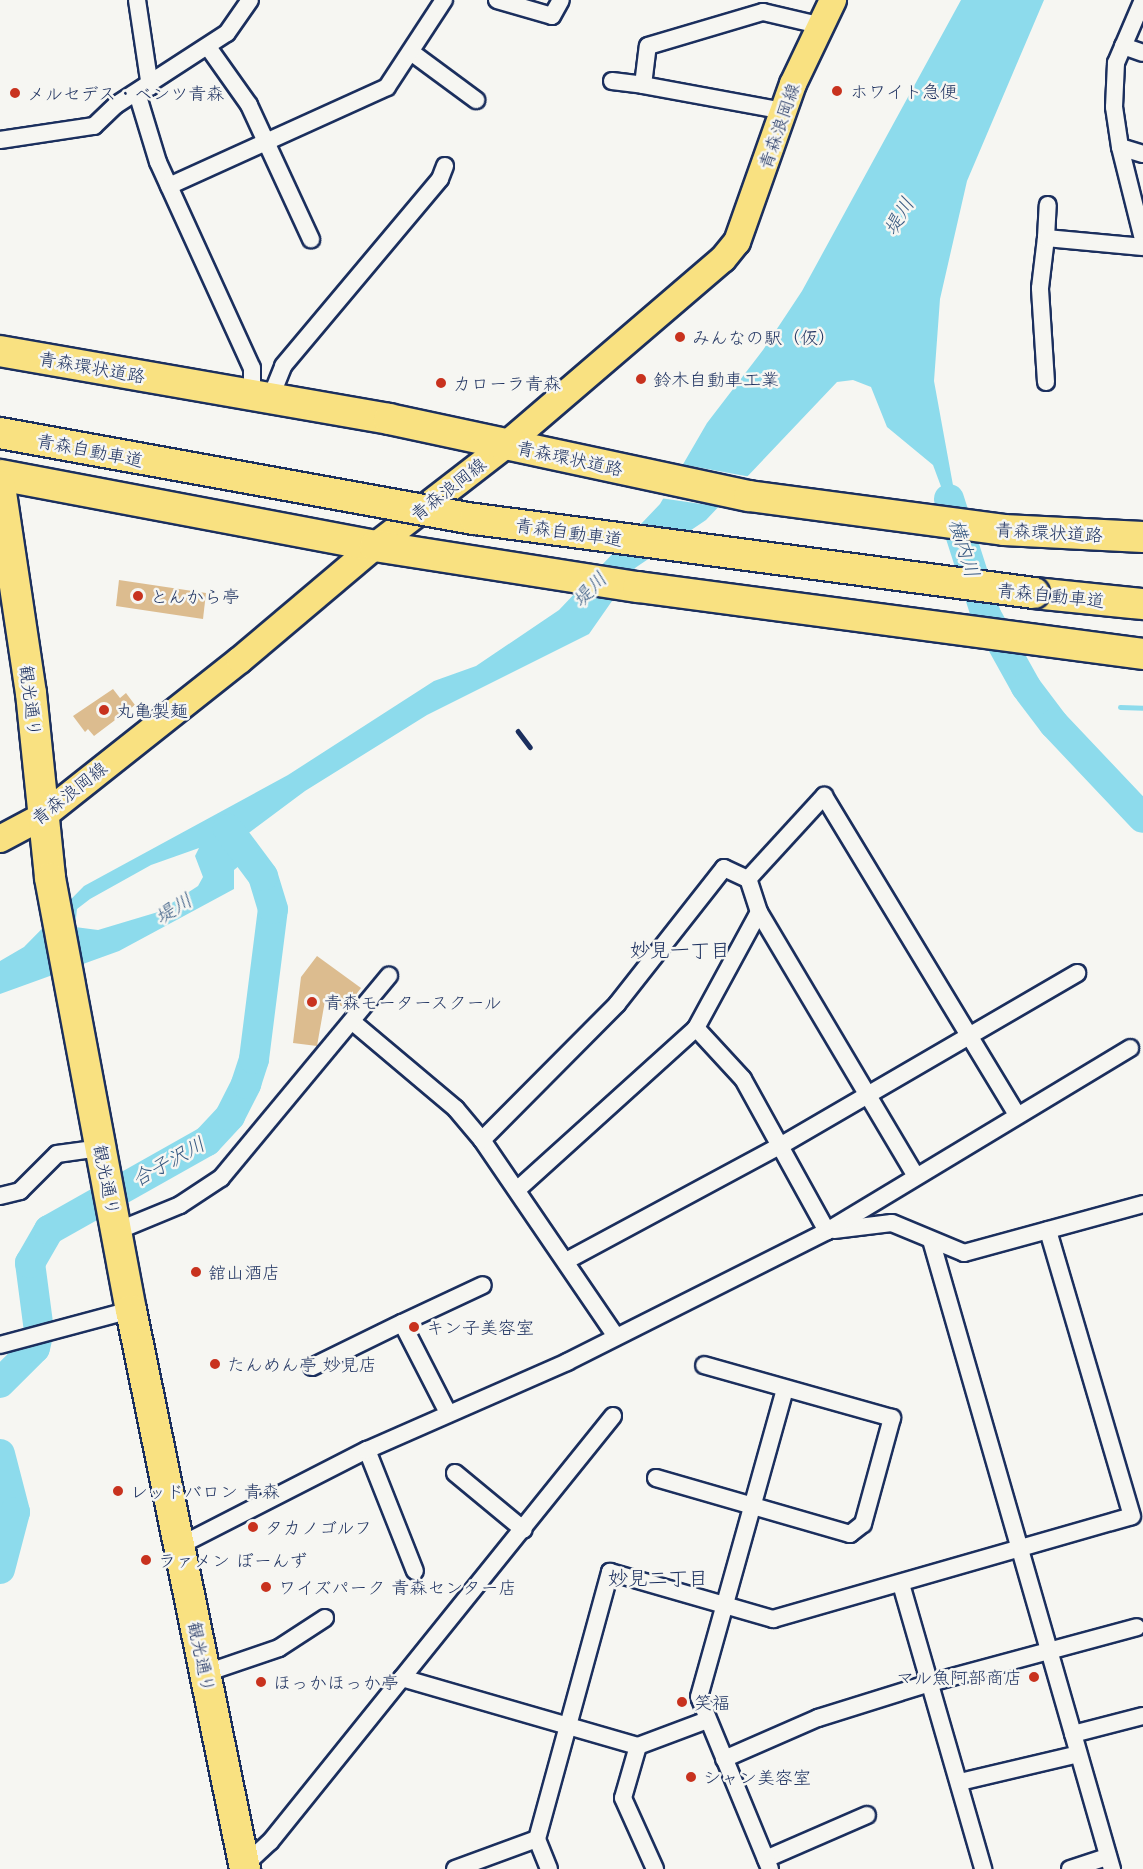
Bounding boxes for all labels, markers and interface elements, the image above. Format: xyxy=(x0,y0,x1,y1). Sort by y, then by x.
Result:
street label: 青森浪岡線 xyxy=(754,80,804,172)
place label: ホワイト急便 xyxy=(850,80,958,102)
place label: メルセデス・ベンツ青森 xyxy=(27,82,225,104)
marker: ホワイト急便 xyxy=(828,82,846,100)
marker: メルセデス・ベンツ青森 xyxy=(8,86,22,100)
water label: 堤川 xyxy=(877,193,919,239)
place label: みんなの駅（仮） xyxy=(692,326,836,348)
marker: みんなの駅（仮） xyxy=(673,330,687,344)
street label: 青森環状道路 xyxy=(37,347,147,387)
place label: 鈴木自動車工業 xyxy=(653,368,779,390)
place label: カローラ青森 xyxy=(453,372,561,394)
marker: 鈴木自動車工業 xyxy=(634,372,648,386)
marker: カローラ青森 xyxy=(434,376,448,390)
street label: 青森自動車道 xyxy=(35,429,145,471)
street label: 青森環状道路 xyxy=(515,436,625,480)
street label: 青森浪岡線 xyxy=(406,453,490,525)
street label: 青森自動車道 xyxy=(514,514,624,550)
water label: 横内川 xyxy=(945,516,985,580)
street label: 青森環状道路 xyxy=(995,518,1103,546)
water label: 堤川 xyxy=(566,566,612,612)
street label: 青森自動車道 xyxy=(996,579,1106,611)
place label: とんから亭 xyxy=(150,585,240,607)
marker: とんから亭 xyxy=(131,589,145,603)
street label: 観光通り xyxy=(16,664,46,738)
place label: 丸亀製麺 xyxy=(116,699,188,721)
marker: 丸亀製麺 xyxy=(97,703,111,717)
street label: 青森浪岡線 xyxy=(27,757,111,829)
water label: 堤川 xyxy=(150,887,196,929)
district label: 妙見一丁目 xyxy=(630,937,730,961)
place label: 青森モータースクール xyxy=(324,991,504,1013)
marker: 青森モータースクール xyxy=(305,995,319,1009)
water label: 合子沢川 xyxy=(127,1131,209,1191)
street label: 観光通り xyxy=(90,1143,124,1217)
place label: 舘山酒店 xyxy=(208,1261,280,1283)
marker: 舘山酒店 xyxy=(189,1265,203,1279)
place label: キン子美容室 xyxy=(426,1316,534,1338)
marker: キン子美容室 xyxy=(407,1320,421,1334)
place label: たんめん亭 妙見店 xyxy=(227,1353,377,1375)
marker: たんめん亭 妙見店 xyxy=(208,1357,222,1371)
place label: レッドバロン 青森 xyxy=(130,1480,280,1502)
marker: レッドバロン 青森 xyxy=(111,1484,125,1498)
place label: タカノゴルフ xyxy=(265,1516,373,1538)
marker: タカノゴルフ xyxy=(246,1520,260,1534)
place label: ラァメン ぼーんず xyxy=(158,1549,308,1571)
marker: ラァメン ぼーんず xyxy=(139,1553,153,1567)
district label: 妙見二丁目 xyxy=(608,1565,708,1589)
place label: ワイズパーク 青森センター店 xyxy=(278,1576,518,1598)
marker: ワイズパーク 青森センター店 xyxy=(259,1580,273,1594)
street label: 観光通り xyxy=(184,1620,220,1694)
place label: マル魚阿部商店 xyxy=(896,1666,1022,1688)
marker: マル魚阿部商店 xyxy=(1027,1670,1041,1684)
place label: ほっかほっか亭 xyxy=(273,1671,399,1693)
marker: ほっかほっか亭 xyxy=(254,1675,268,1689)
place label: 笑福 xyxy=(694,1691,730,1713)
marker: 笑福 xyxy=(675,1695,689,1709)
place label: シャン美容室 xyxy=(703,1766,811,1788)
marker: シャン美容室 xyxy=(684,1770,698,1784)

